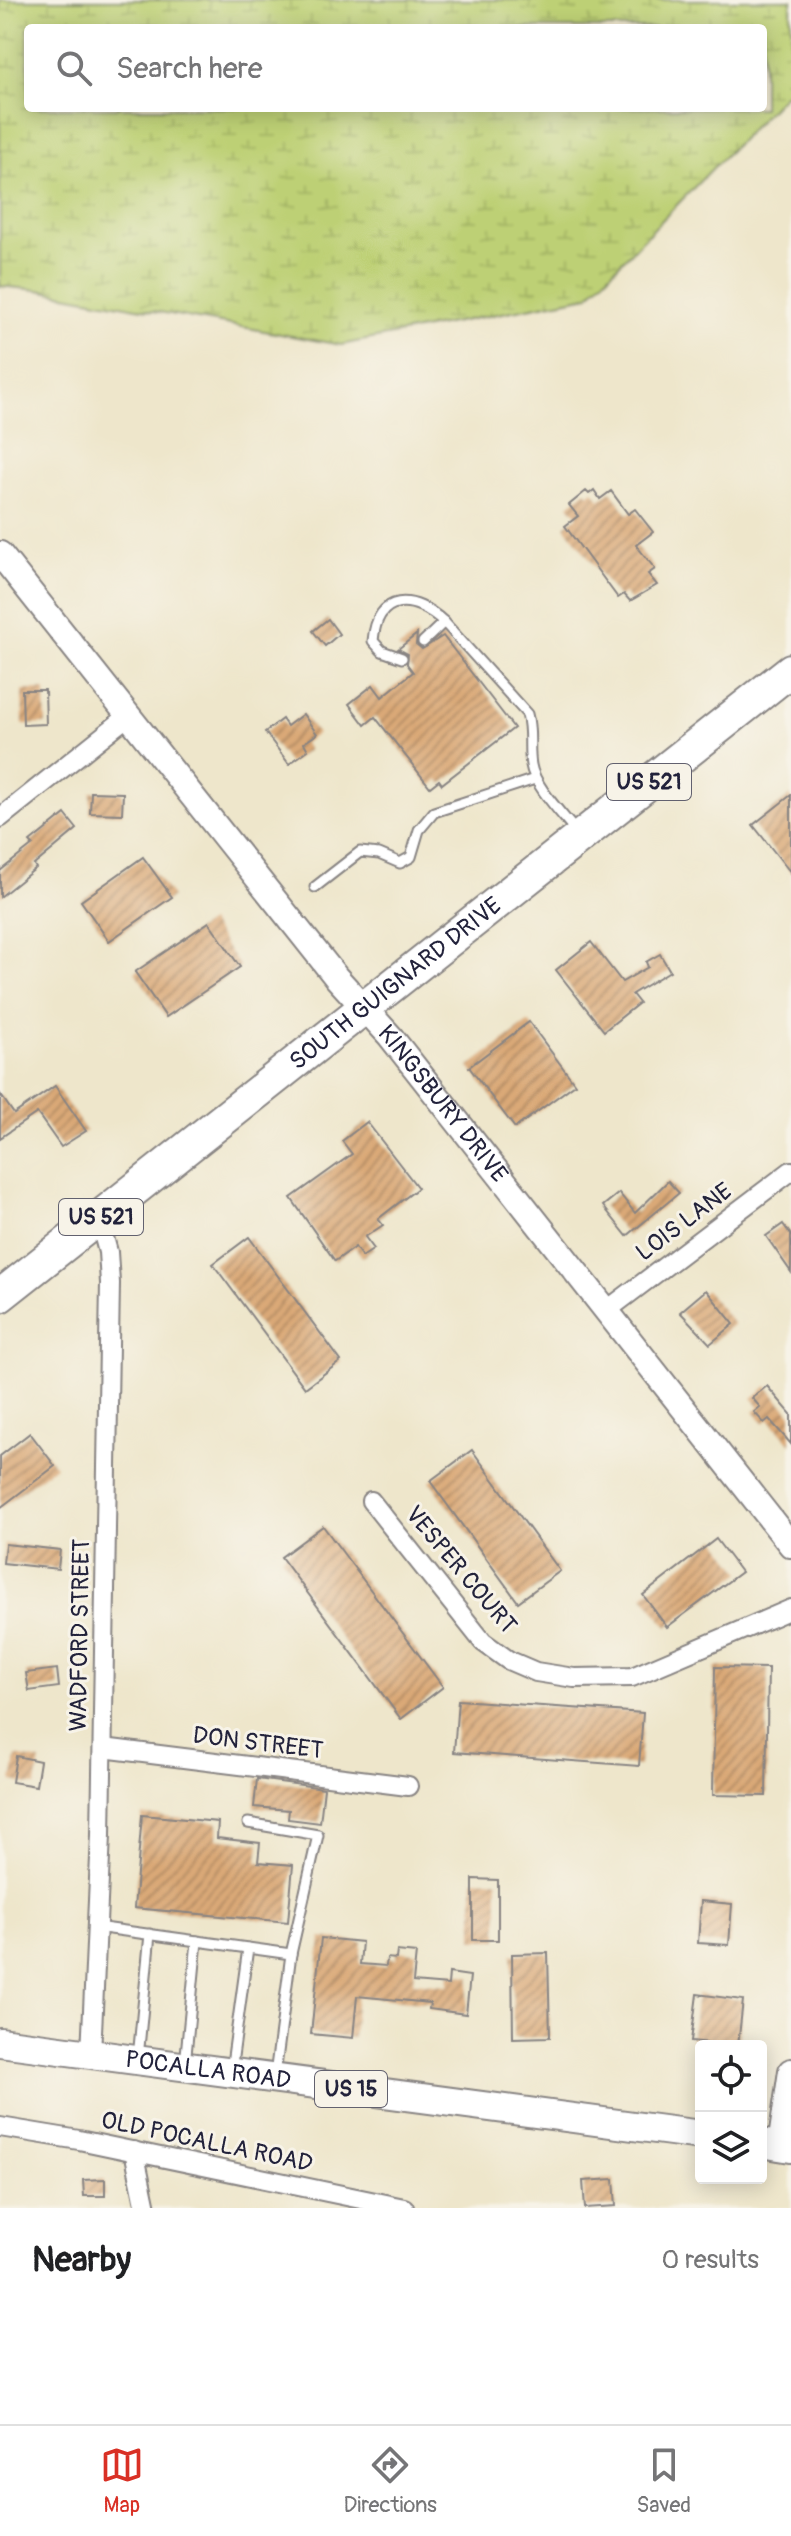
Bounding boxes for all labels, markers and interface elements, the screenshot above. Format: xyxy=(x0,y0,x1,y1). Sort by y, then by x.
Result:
search box xyxy=(24,24,767,112)
icon: search xyxy=(52,46,96,90)
text: Search here xyxy=(116,50,263,87)
road number: US 521 xyxy=(607,764,691,800)
street label: SOUTH GUIGNARD DRIVE xyxy=(283,891,507,1076)
street label: KINGSBURY DRIVE xyxy=(372,1018,514,1188)
street label: LOIS LANE xyxy=(630,1177,738,1267)
road number: US 521 xyxy=(59,1199,143,1235)
street label: VESPER COURT xyxy=(399,1500,523,1640)
street label: WADFORD STREET xyxy=(64,1538,96,1732)
street label: DON STREET xyxy=(191,1721,325,1765)
map controls xyxy=(695,2040,767,2184)
button: locate xyxy=(695,2040,767,2112)
street label: POCALLA ROAD xyxy=(124,2044,293,2095)
road number: US 15 xyxy=(315,2071,387,2107)
street label: OLD POCALLA ROAD xyxy=(99,2105,315,2179)
button: layers xyxy=(695,2112,767,2184)
text: Nearby xyxy=(32,2239,131,2282)
text: 0 results xyxy=(662,2244,759,2276)
tab: Map xyxy=(100,2443,144,2519)
tab: Directions xyxy=(344,2443,437,2519)
tab: Saved xyxy=(637,2443,691,2519)

